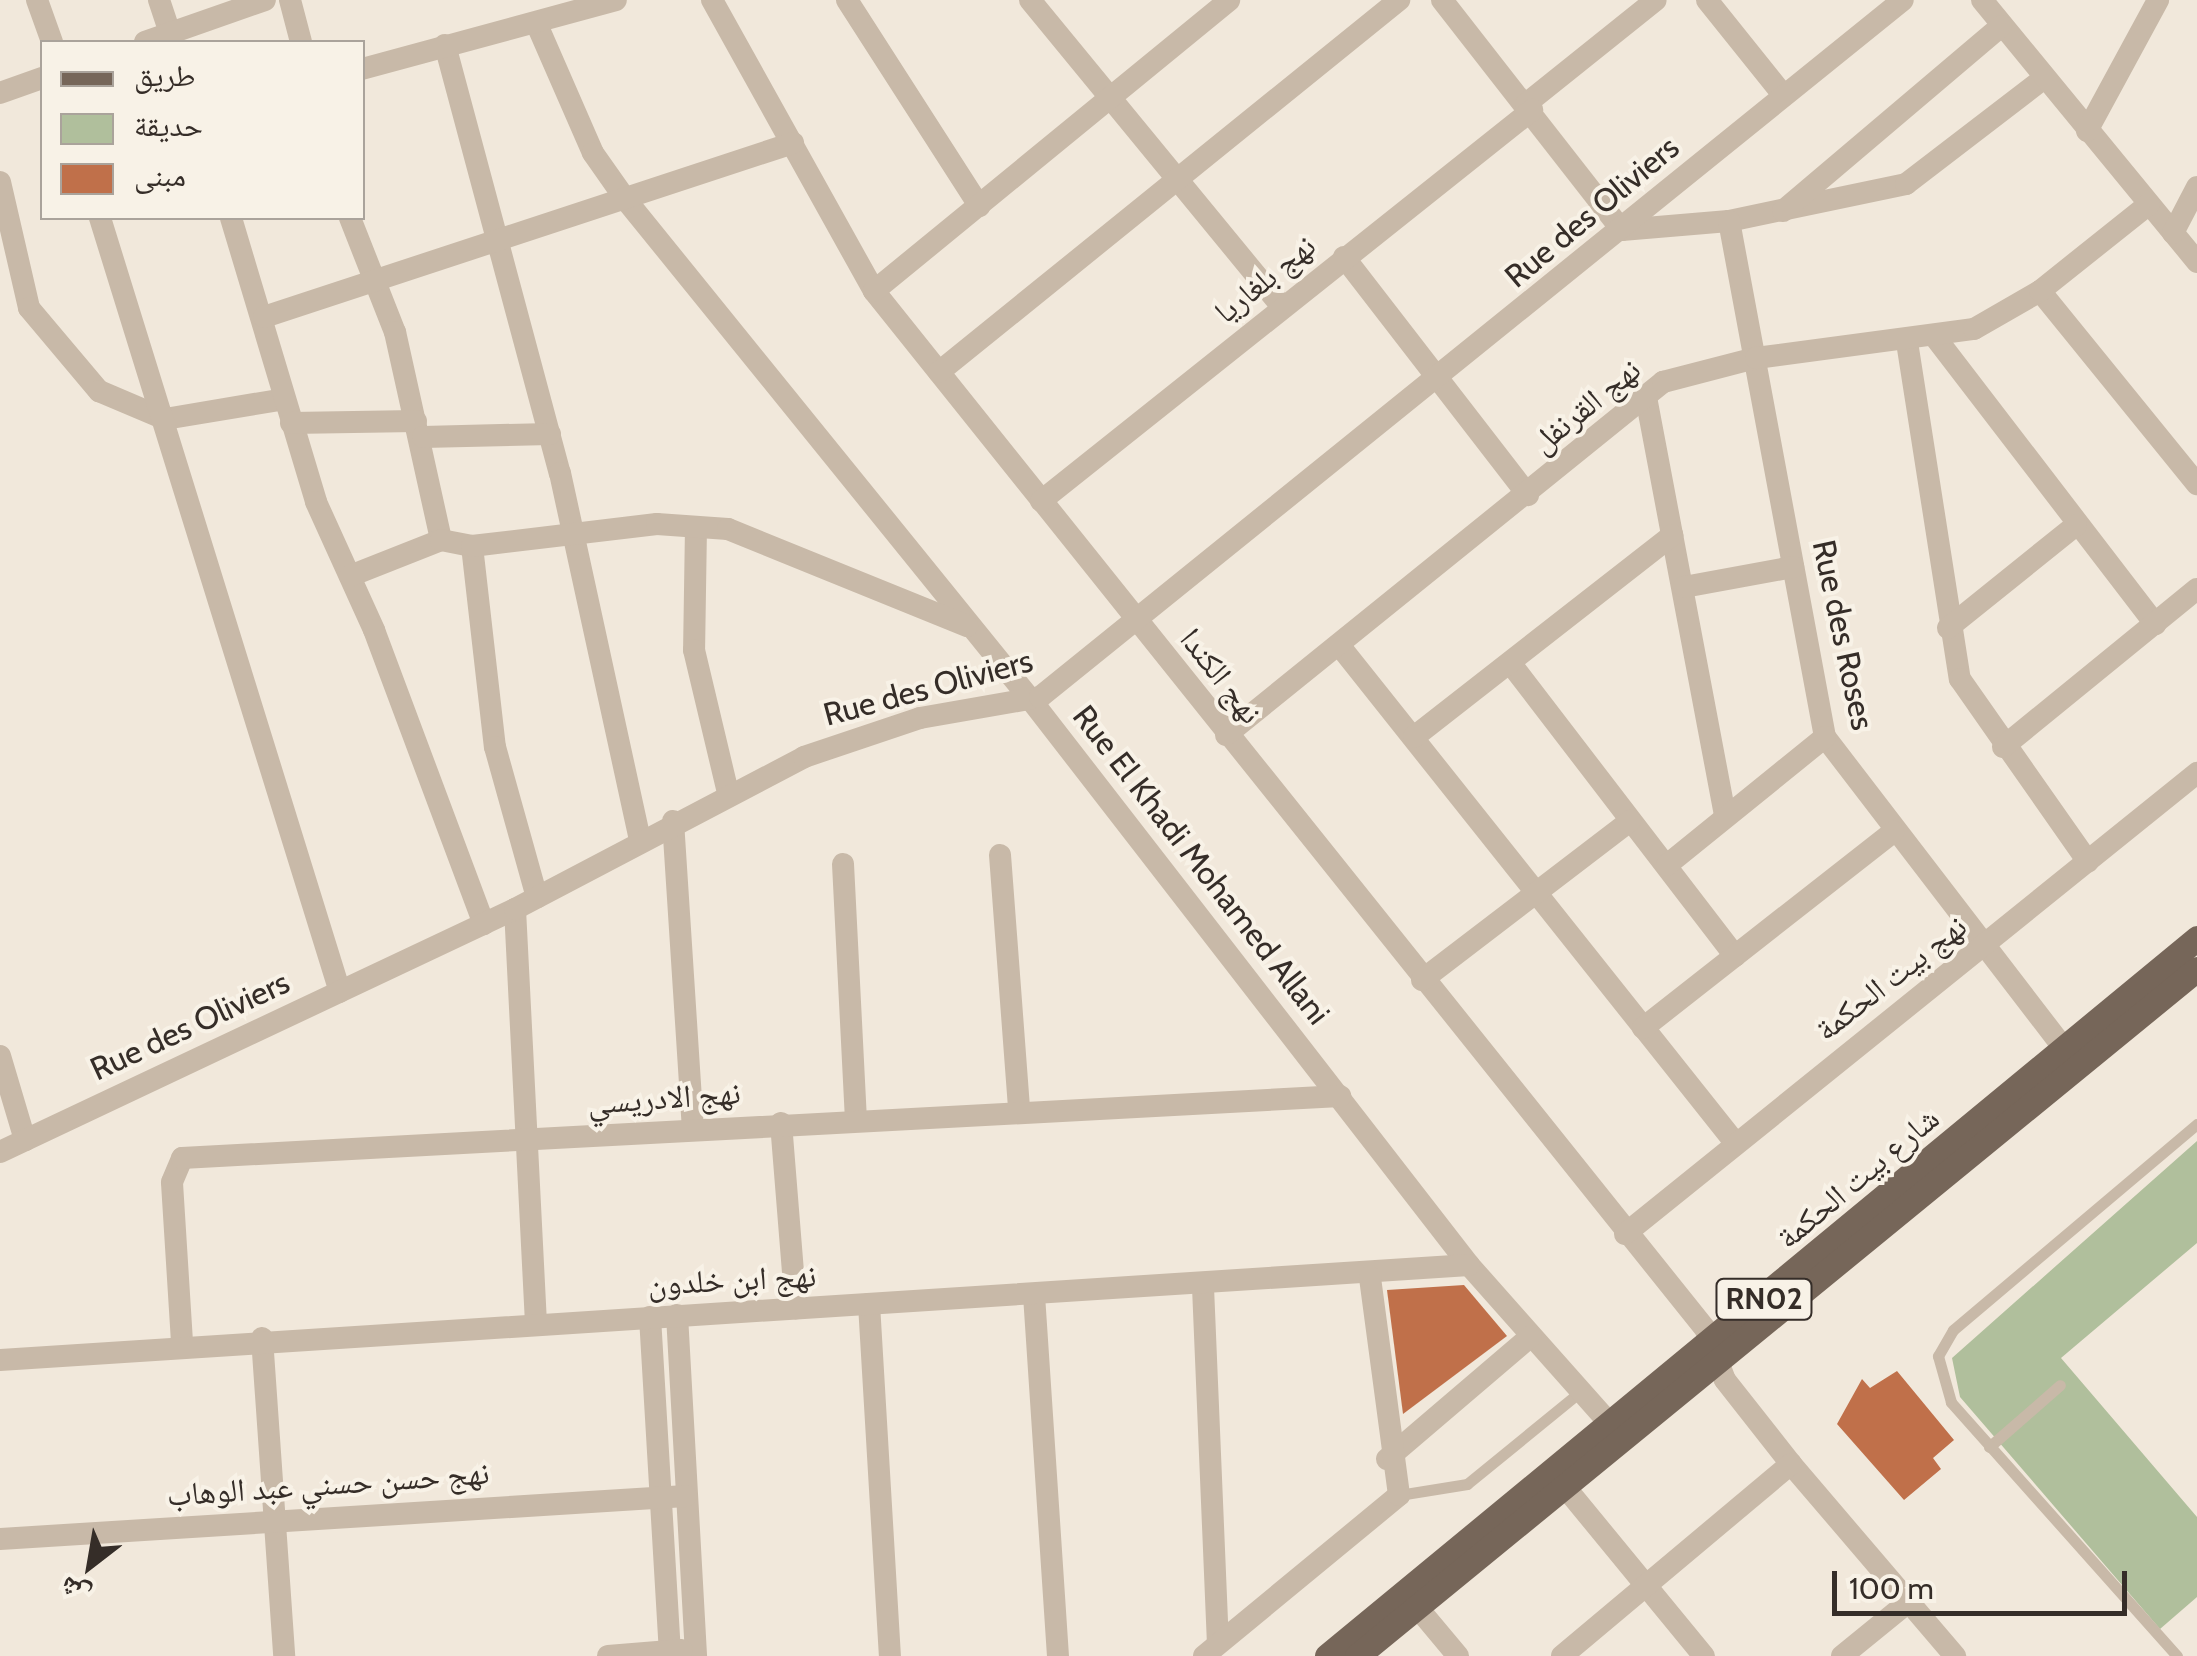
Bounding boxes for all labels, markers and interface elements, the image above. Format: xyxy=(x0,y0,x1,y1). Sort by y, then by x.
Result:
legend xyxy=(40,40,365,220)
text: طريق xyxy=(134,57,195,94)
text: حديقة xyxy=(134,107,203,144)
street label: Rue des Oliviers xyxy=(1497,128,1687,296)
text: مبنى xyxy=(134,157,186,194)
street label: نهج بلغاريا xyxy=(1207,227,1323,331)
street label: نهج القرنفل xyxy=(1524,350,1648,462)
street label: Rue des Roses xyxy=(1804,537,1882,733)
street label: نهج الكندا xyxy=(1172,621,1270,731)
street label: Rue des Oliviers xyxy=(819,642,1037,734)
street label: Rue El Khadi Mohamed Allani xyxy=(1065,698,1337,1032)
street label: نهج بيت الحكمة xyxy=(1808,907,1974,1049)
street label: Rue des Oliviers xyxy=(84,963,296,1089)
street label: نهج الادريسي xyxy=(586,1073,742,1123)
street label: شارع بيت الحكمة xyxy=(1769,1099,1947,1257)
street label: نهج ابن خلدون xyxy=(647,1256,817,1304)
road number: RN02 xyxy=(1714,1274,1814,1324)
street label: نهج حسن حسني عبد الوهاب xyxy=(165,1454,491,1514)
north arrow xyxy=(40,1516,140,1616)
scale bar xyxy=(1837,1551,2132,1613)
text: ش xyxy=(53,1569,96,1614)
text: 100 m xyxy=(1849,1570,1934,1607)

